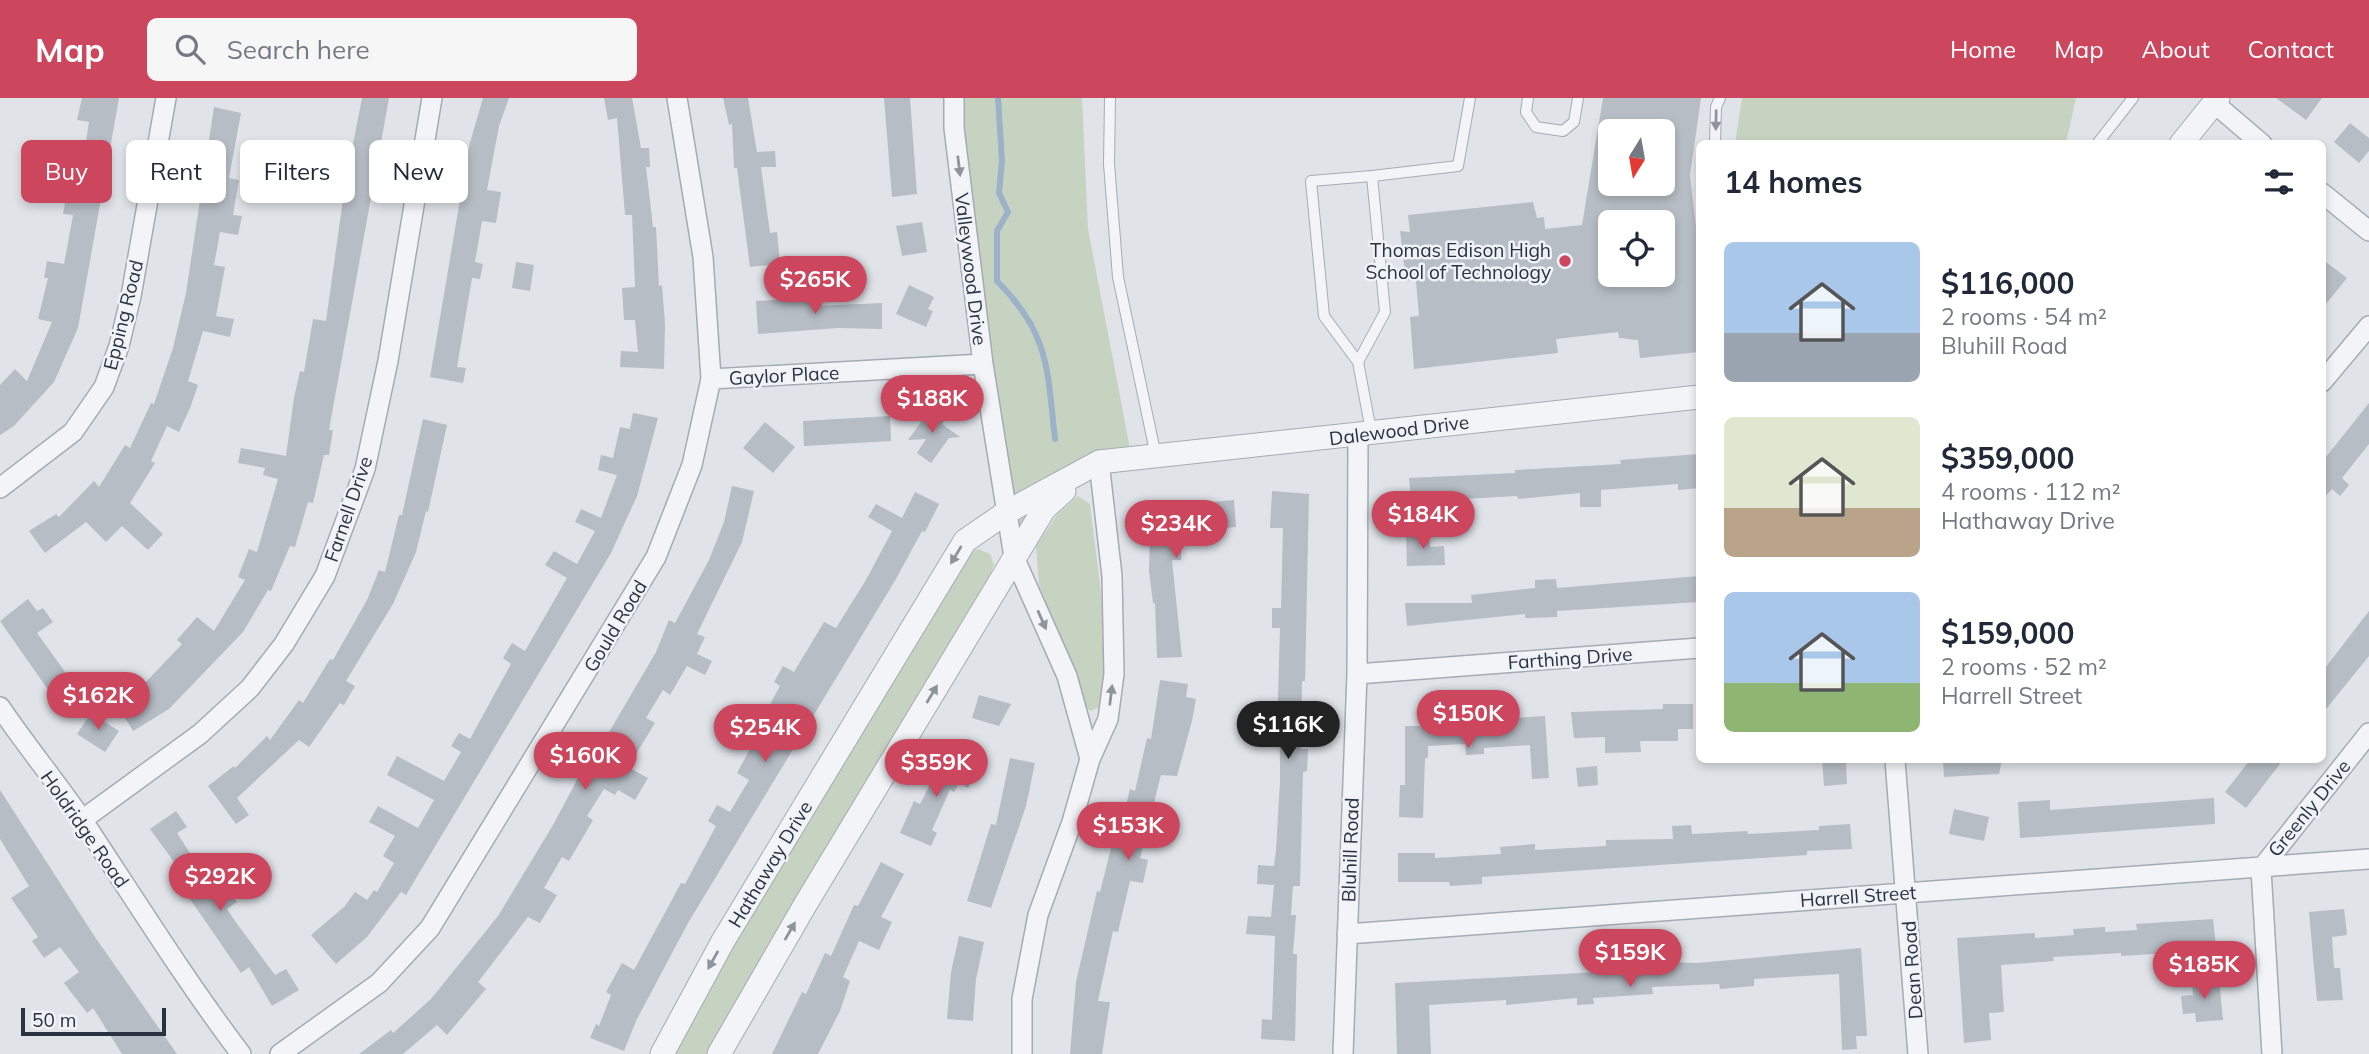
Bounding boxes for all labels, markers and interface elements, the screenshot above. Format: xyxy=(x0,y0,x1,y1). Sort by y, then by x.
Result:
search box xyxy=(147,18,637,81)
text: Map xyxy=(35,29,105,70)
icon: search xyxy=(171,30,209,68)
text: Search here xyxy=(227,33,370,66)
text: Home xyxy=(1950,34,2016,64)
text: Map xyxy=(2054,34,2104,64)
text: About xyxy=(2142,34,2210,64)
text: Contact xyxy=(2248,34,2334,64)
one-way arrow xyxy=(1710,110,1721,132)
north arrow xyxy=(1598,119,1675,196)
map controls xyxy=(1598,119,1675,287)
chip: Buy xyxy=(21,140,112,203)
chip: Rent xyxy=(126,140,226,203)
chip: Filters xyxy=(240,140,355,203)
chip: New xyxy=(369,140,468,203)
one-way arrow xyxy=(953,155,964,177)
text: 14 homes xyxy=(1724,163,1863,201)
icon: filters xyxy=(2260,163,2298,201)
street label: Valleywood Drive xyxy=(950,191,992,347)
button: locate xyxy=(1598,210,1675,287)
place label: Thomas Edison High School of Technology xyxy=(1366,238,1551,284)
marker: Thomas Edison High School of Technology xyxy=(1557,253,1573,269)
pin: $265K xyxy=(766,256,864,316)
street label: Epping Road xyxy=(98,257,148,373)
text: $265K xyxy=(780,264,850,293)
text: $116,000 xyxy=(1941,264,2074,302)
icon: home xyxy=(1780,270,1864,354)
text: 2 rooms · 54 m² xyxy=(1941,302,2107,331)
text: Bluhill Road xyxy=(1941,331,2068,360)
street label: Gaylor Place xyxy=(728,360,840,390)
pin: $188K xyxy=(883,376,981,435)
text: $188K xyxy=(897,383,967,412)
street label: Dalewood Drive xyxy=(1328,410,1470,450)
text: $359,000 xyxy=(1941,439,2074,477)
icon: home xyxy=(1780,445,1864,529)
street label: Farnell Drive xyxy=(319,453,377,565)
text: 4 rooms · 112 m² xyxy=(1941,477,2121,506)
pin: $184K xyxy=(1374,491,1472,551)
text: $184K xyxy=(1388,499,1458,528)
pin: $234K xyxy=(1127,500,1225,560)
text: Hathaway Drive xyxy=(1941,506,2115,535)
text: $234K xyxy=(1141,508,1211,537)
one-way arrow xyxy=(950,545,962,564)
street label: Gould Road xyxy=(578,576,652,676)
one-way arrow xyxy=(1037,609,1048,630)
text: $159,000 xyxy=(1941,614,2074,652)
icon: home xyxy=(1780,620,1864,704)
street label: Farthing Drive xyxy=(1507,642,1633,674)
text: 2 rooms · 52 m² xyxy=(1941,652,2107,681)
pin: $162K xyxy=(49,672,147,732)
text: $162K xyxy=(63,680,133,709)
text: Harrell Street xyxy=(1941,681,2082,710)
one-way arrow xyxy=(1106,683,1117,705)
one-way arrow xyxy=(926,684,938,703)
pin: $150K xyxy=(1419,690,1517,750)
text: $150K xyxy=(1433,698,1503,727)
pin: $116K xyxy=(1239,702,1337,761)
pin: $254K xyxy=(716,704,814,764)
text: $116K xyxy=(1253,709,1323,738)
text: $254K xyxy=(730,712,800,741)
pin: $160K xyxy=(536,732,634,792)
text: $160K xyxy=(550,740,620,769)
pin: $359K xyxy=(887,740,985,799)
text: $359K xyxy=(901,747,971,776)
street label: Greenly Drive xyxy=(2263,755,2355,861)
street label: Holdridge Road xyxy=(36,766,134,892)
street label: Hathaway Drive xyxy=(723,796,817,932)
street label: Bluhill Road xyxy=(1336,797,1364,903)
pin: $153K xyxy=(1079,802,1177,862)
text: $153K xyxy=(1093,810,1163,839)
pin: $292K xyxy=(171,854,269,913)
text: $292K xyxy=(185,861,255,890)
street label: Harrell Street xyxy=(1799,880,1917,912)
street label: Dean Road xyxy=(1897,920,1927,1020)
one-way arrow xyxy=(783,921,796,940)
pin: $159K xyxy=(1581,930,1679,989)
text: $159K xyxy=(1595,937,1665,966)
pin: $185K xyxy=(2155,942,2253,1001)
text: $185K xyxy=(2169,949,2239,978)
one-way arrow xyxy=(707,950,719,970)
scale bar xyxy=(21,1005,166,1037)
text: 50 m xyxy=(32,1008,76,1032)

